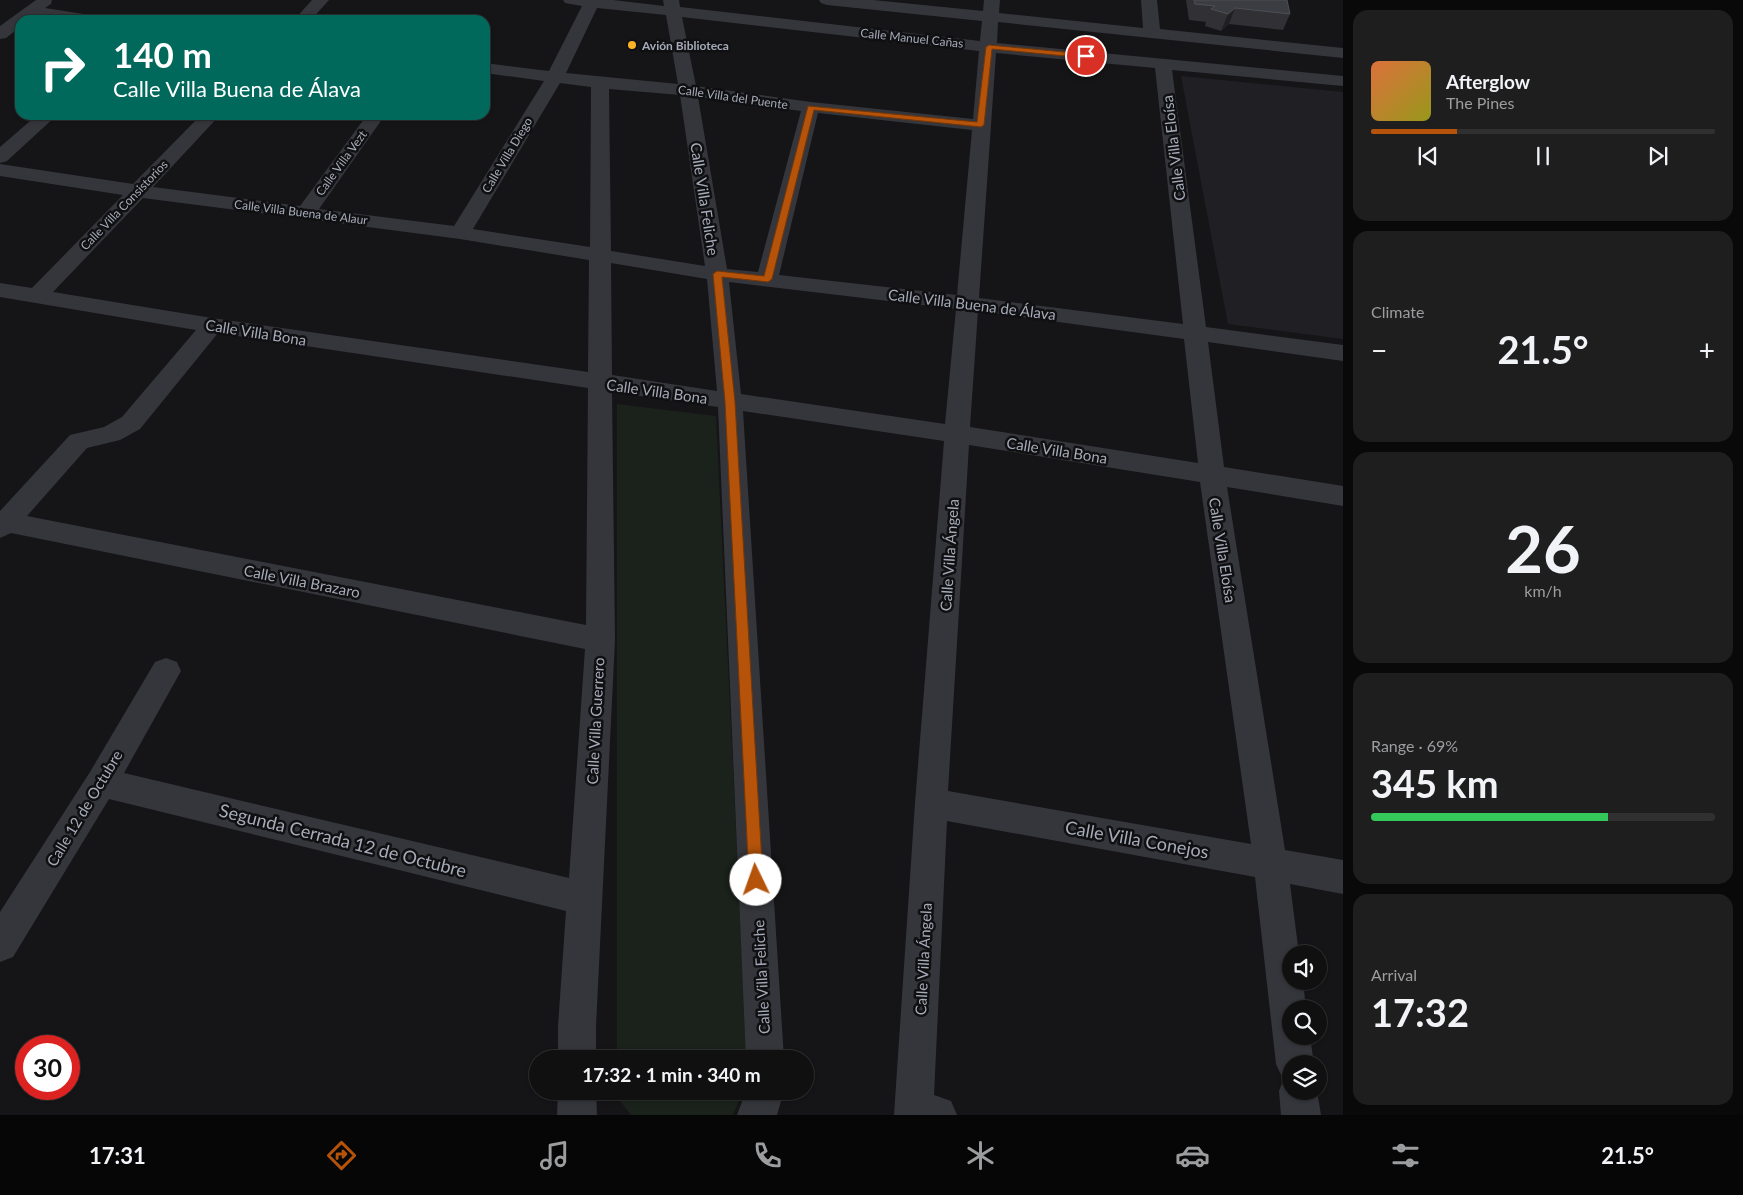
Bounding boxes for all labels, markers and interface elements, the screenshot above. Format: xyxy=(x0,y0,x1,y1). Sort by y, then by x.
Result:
street label: Calle Manuel Cañas xyxy=(860,25,964,51)
text: 140 m xyxy=(113,33,212,75)
icon: right xyxy=(30,35,95,100)
pin xyxy=(1065,35,1107,77)
place label: Avión Biblioteca xyxy=(641,38,729,53)
marker: Avión Biblioteca xyxy=(626,39,638,51)
icon: arrive xyxy=(1072,42,1100,70)
text: Afterglow xyxy=(1446,70,1530,93)
text: Calle Villa Buena de Álava xyxy=(113,75,361,102)
street label: Calle Villa del Puente xyxy=(677,82,789,112)
text: The Pines xyxy=(1446,93,1515,112)
street label: Calle Villa Eloísa xyxy=(1158,94,1188,202)
street label: Calle Villa Diego xyxy=(479,114,536,196)
street label: Calle Villa Vezt xyxy=(312,127,370,199)
street label: Calle Villa Feliche xyxy=(687,141,723,257)
icon: previous xyxy=(1414,142,1442,170)
icon: pause xyxy=(1529,142,1557,170)
icon: next xyxy=(1644,142,1672,170)
street label: Calle Villa Consistorios xyxy=(77,157,171,253)
street label: Calle Villa Buena de Alaur xyxy=(233,196,369,228)
street label: Calle Villa Buena de Álava xyxy=(887,285,1057,323)
text: Climate xyxy=(1371,302,1424,321)
street label: Calle Villa Bona xyxy=(204,315,308,349)
text: 21.5° xyxy=(1498,326,1588,372)
text: − xyxy=(1371,333,1387,367)
text: + xyxy=(1699,333,1715,367)
street label: Calle Villa Bona xyxy=(605,375,709,407)
street label: Calle Villa Bona xyxy=(1005,433,1109,467)
street label: Calle Villa Eloísa xyxy=(1206,496,1240,604)
street label: Calle Villa Ángela xyxy=(936,498,962,612)
text: 26 xyxy=(1505,509,1581,587)
street label: Calle Villa Brazaro xyxy=(242,561,362,601)
text: km/h xyxy=(1524,581,1562,600)
street label: Calle Villa Guerrero xyxy=(583,657,607,785)
text: Range · 69% xyxy=(1371,736,1458,755)
street label: Calle 12 de Octubre xyxy=(42,747,126,869)
text: 345 km xyxy=(1371,760,1499,806)
street label: Segunda Cerrada 12 de Octubre xyxy=(217,799,469,881)
street label: Calle Villa Conejos xyxy=(1063,816,1211,862)
position arrow xyxy=(729,853,781,905)
street label: Calle Villa Ángela xyxy=(911,902,935,1016)
street label: Calle Villa Feliche xyxy=(749,919,773,1035)
map controls xyxy=(1282,945,1327,1100)
button: sound xyxy=(1282,945,1327,990)
text: Arrival xyxy=(1371,965,1417,984)
text: 17:32 xyxy=(1371,989,1469,1035)
button: search xyxy=(1282,1000,1327,1045)
speed limit sign: 30 xyxy=(15,1035,80,1100)
button: layers xyxy=(1282,1055,1327,1100)
text: 17:32 · 1 min · 340 m xyxy=(582,1063,761,1086)
icon: directions xyxy=(324,1138,359,1173)
icon: music xyxy=(537,1138,572,1173)
icon: phone xyxy=(750,1138,785,1173)
icon: climate xyxy=(963,1138,998,1173)
icon: car xyxy=(1175,1138,1210,1173)
icon: filters xyxy=(1388,1138,1423,1173)
text: 17:31 xyxy=(89,1142,146,1169)
text: 21.5° xyxy=(1601,1142,1654,1169)

